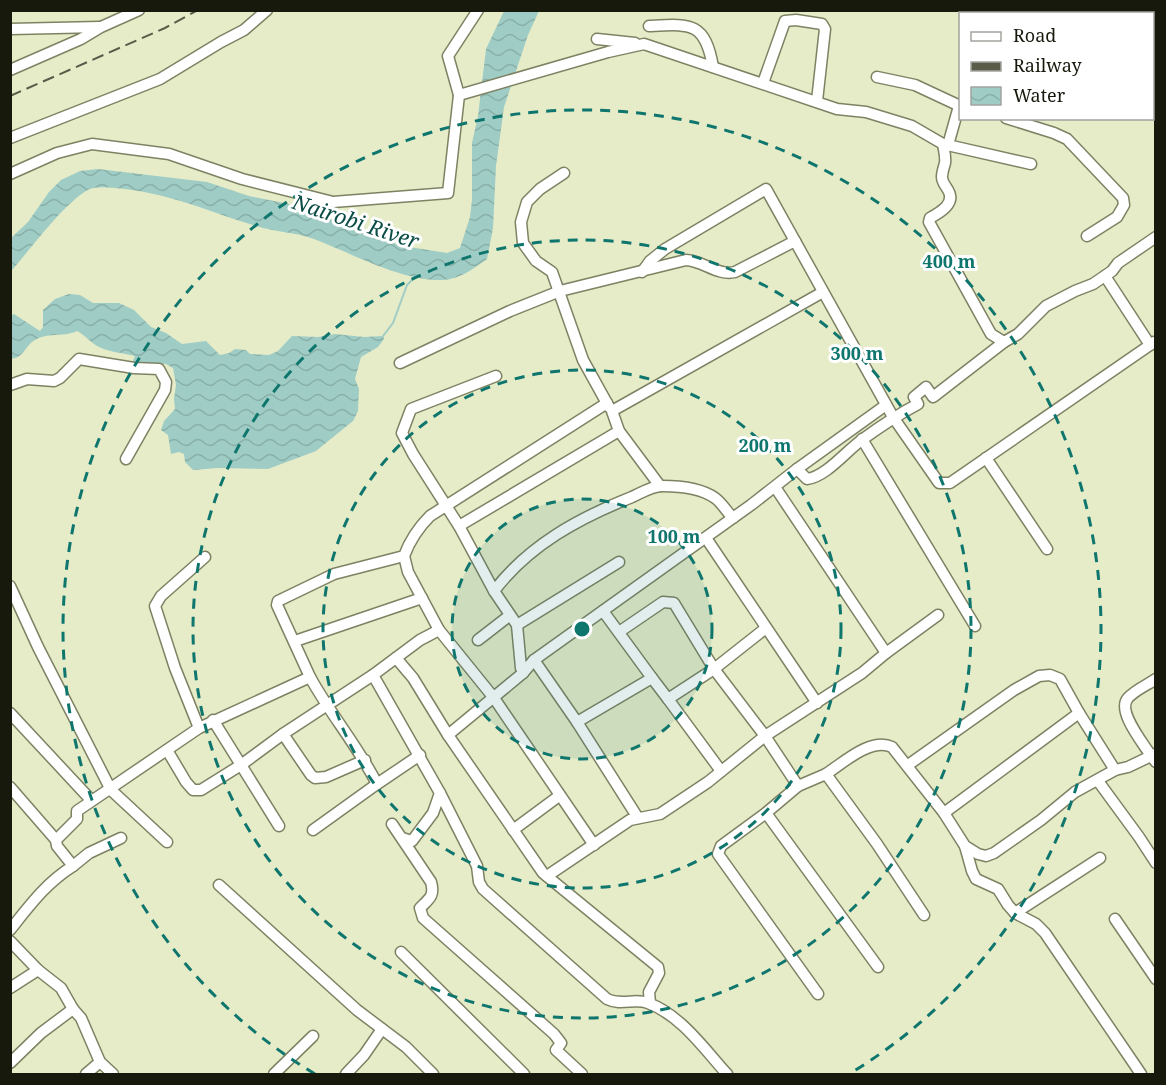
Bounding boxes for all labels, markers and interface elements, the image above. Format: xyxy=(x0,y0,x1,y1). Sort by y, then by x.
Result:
legend xyxy=(959,12,1154,120)
text: Road xyxy=(1013,23,1056,47)
text: Railway xyxy=(1013,53,1083,77)
text: Water xyxy=(1013,83,1066,107)
water label: Nairobi River xyxy=(288,187,423,255)
text: 400 m xyxy=(923,249,976,273)
text: 300 m xyxy=(831,341,884,365)
text: 200 m xyxy=(739,433,792,457)
text: 100 m xyxy=(648,524,701,548)
centre of rings xyxy=(572,619,592,639)

